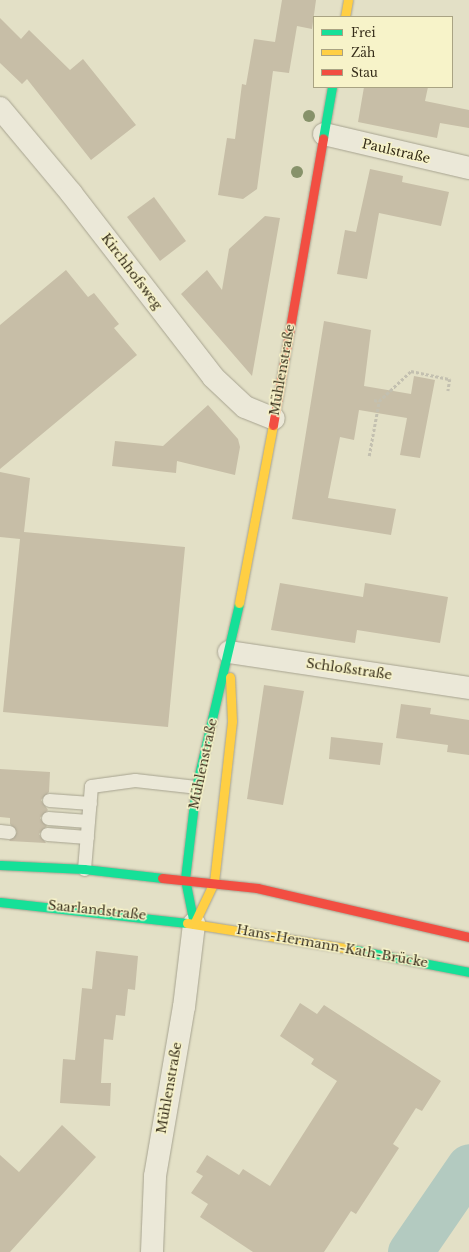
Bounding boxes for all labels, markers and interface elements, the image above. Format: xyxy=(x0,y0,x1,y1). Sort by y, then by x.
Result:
legend xyxy=(313,16,453,88)
text: Frei xyxy=(351,25,376,40)
text: Zäh xyxy=(351,45,375,60)
text: Stau xyxy=(351,65,378,80)
street label: Paulstraße xyxy=(360,137,432,167)
street label: Kirchhofsweg xyxy=(97,231,165,313)
street label: Mühlenstraße xyxy=(267,323,299,417)
street label: Schloßstraße xyxy=(305,656,393,684)
street label: Mühlenstraße xyxy=(187,717,221,811)
street label: Saarlandstraße xyxy=(47,898,147,924)
street label: Hans-Hermann-Kath-Brücke xyxy=(235,922,429,972)
street label: Mühlenstraße xyxy=(154,1041,186,1135)

